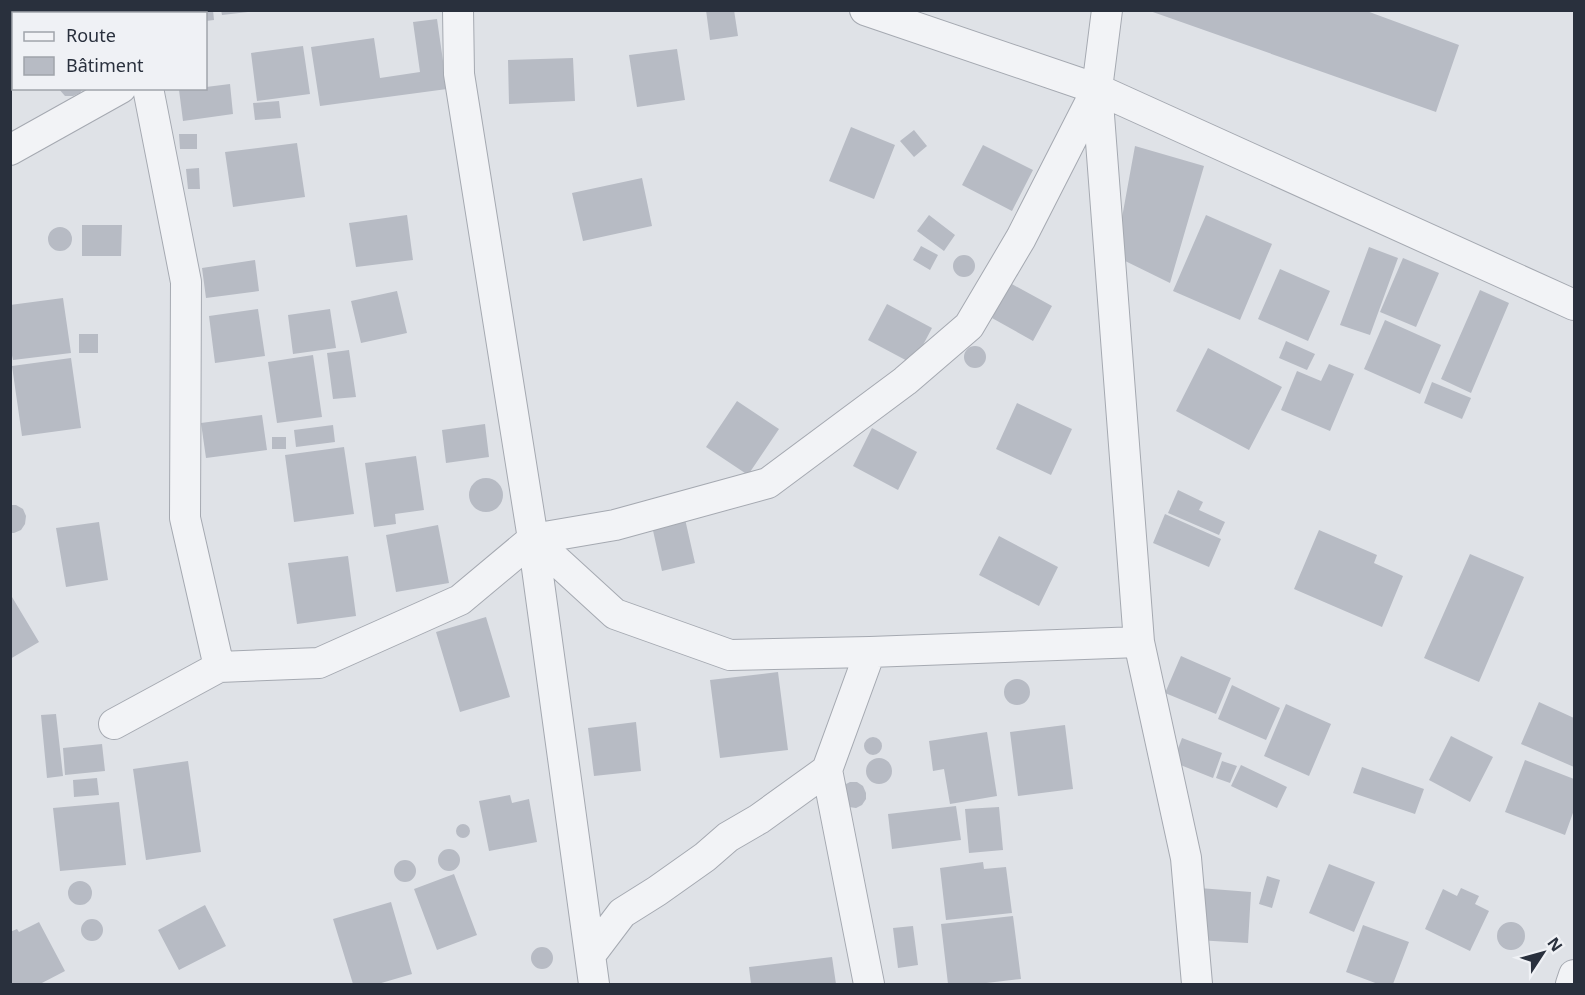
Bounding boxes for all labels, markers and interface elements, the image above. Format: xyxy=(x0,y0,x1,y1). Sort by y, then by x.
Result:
legend xyxy=(12,12,207,90)
text: Route xyxy=(66,23,116,47)
text: Bâtiment xyxy=(66,53,144,77)
north arrow xyxy=(1513,923,1573,983)
text: N xyxy=(1542,932,1568,956)

